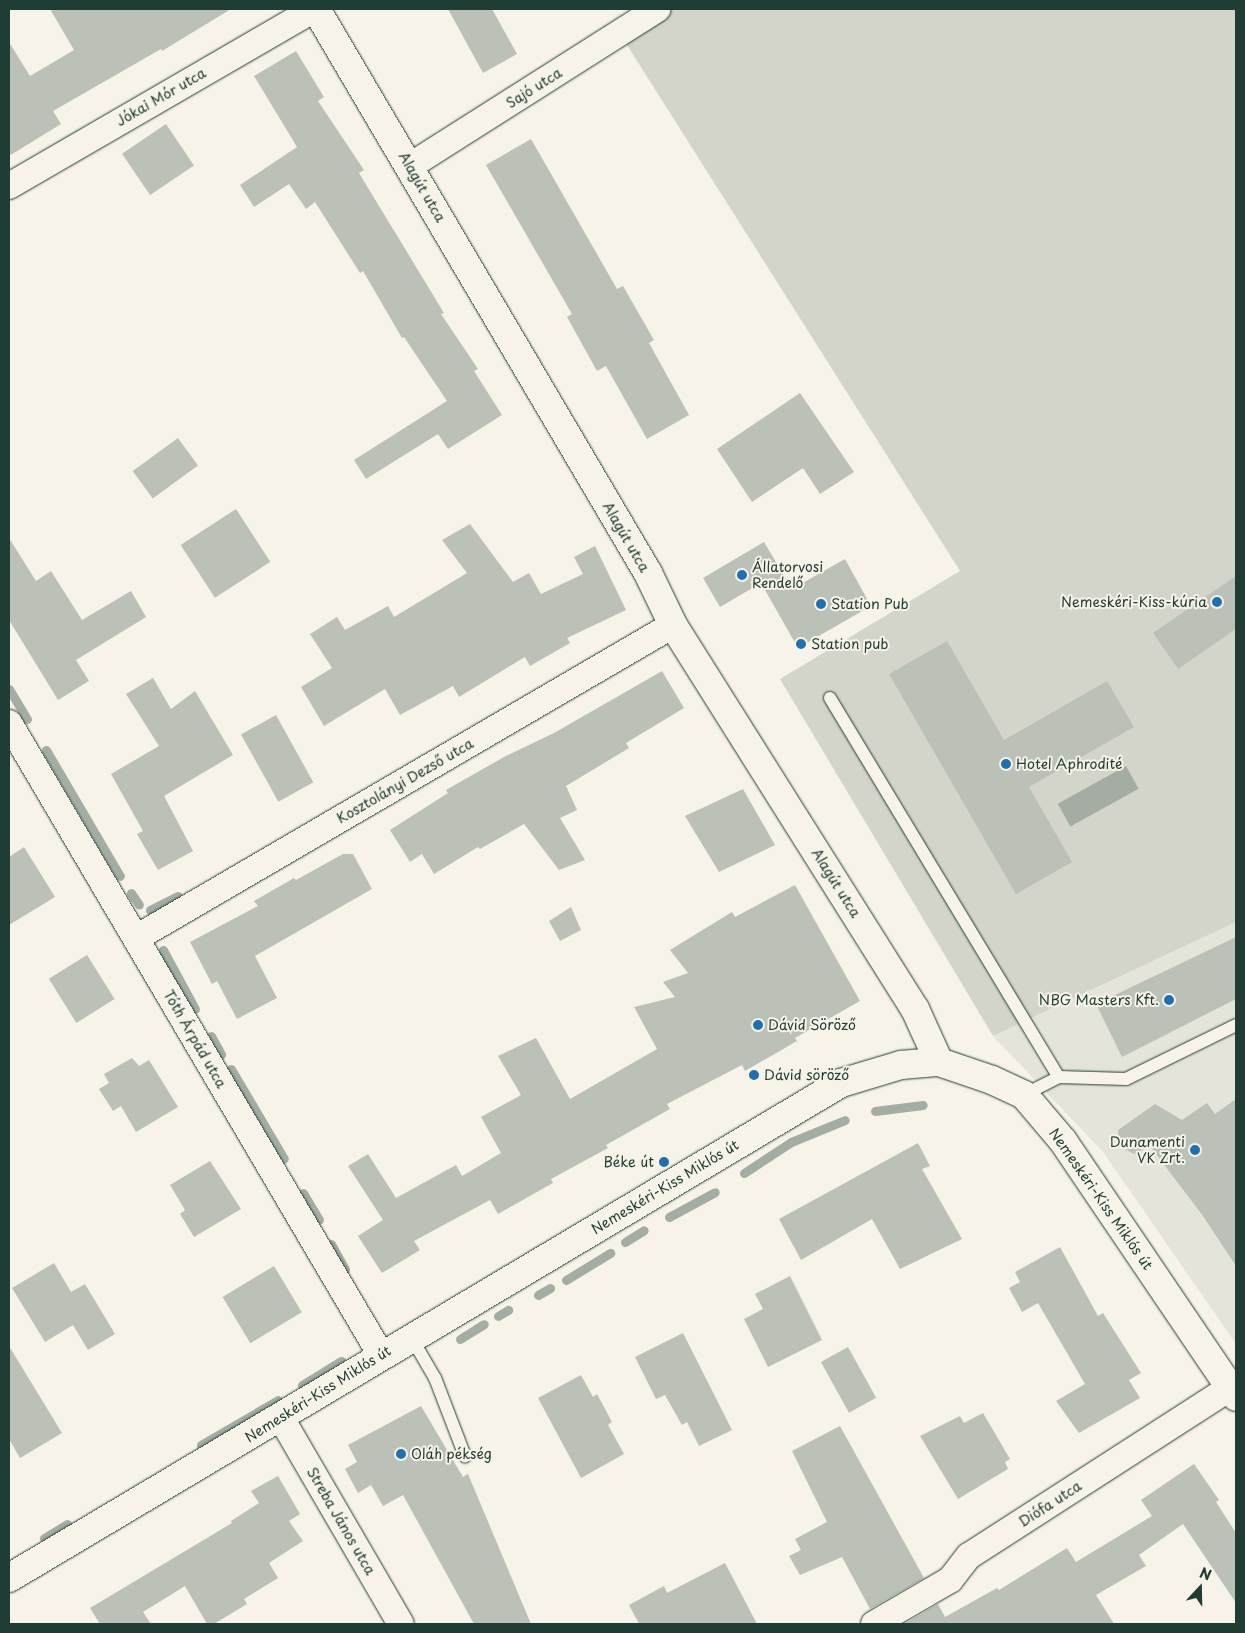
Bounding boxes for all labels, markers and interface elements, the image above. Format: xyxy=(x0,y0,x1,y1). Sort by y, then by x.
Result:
street label: Jókai Mór utca xyxy=(112,64,210,130)
street label: Sajó utca xyxy=(503,64,565,112)
street label: Alagút utca xyxy=(395,149,449,225)
street label: Alagút utca xyxy=(599,499,653,575)
place label: Állatorvosi Rendelő xyxy=(752,559,823,592)
marker: Állatorvosi Rendelő xyxy=(736,569,748,581)
place label: Nemeskéri-Kiss-kúria xyxy=(1061,594,1207,610)
place label: Station Pub xyxy=(831,596,909,612)
marker: Nemeskéri-Kiss-kúria xyxy=(1211,596,1223,608)
marker: Station Pub xyxy=(815,598,827,610)
place label: Station pub xyxy=(811,636,889,652)
marker: Station pub xyxy=(795,638,807,650)
street label: Kosztolányi Dezső utca xyxy=(334,735,476,827)
place label: Hotel Aphrodité xyxy=(1016,756,1123,772)
marker: Hotel Aphrodité xyxy=(1000,758,1012,770)
street label: Alagút utca xyxy=(808,845,864,921)
street label: Tóth Árpád utca xyxy=(160,986,230,1092)
place label: NBG Masters Kft. xyxy=(1040,992,1159,1008)
marker: NBG Masters Kft. xyxy=(1163,994,1175,1006)
place label: Dávid Söröző xyxy=(768,1017,858,1033)
marker: Dávid Söröző xyxy=(752,1019,764,1031)
place label: Dávid söröző xyxy=(764,1067,851,1083)
marker: Dávid söröző xyxy=(748,1069,760,1081)
street label: Nemeskéri-Kiss Miklós út xyxy=(1045,1125,1157,1273)
place label: Dunamenti VK Zrt. xyxy=(1110,1134,1185,1166)
street label: Nemeskéri-Kiss Miklós út xyxy=(588,1136,742,1238)
marker: Dunamenti VK Zrt. xyxy=(1189,1144,1201,1156)
place label: Béke út xyxy=(603,1154,654,1170)
marker: Béke út xyxy=(658,1156,670,1168)
street label: Nemeskéri-Kiss Miklós út xyxy=(241,1342,395,1446)
place label: Oláh pékség xyxy=(411,1446,493,1462)
marker: Oláh pékség xyxy=(395,1448,407,1460)
street label: Streba János utca xyxy=(303,1464,379,1578)
street label: Diófa utca xyxy=(1016,1478,1084,1530)
text: N xyxy=(1197,1562,1214,1585)
north arrow xyxy=(1175,1563,1225,1613)

